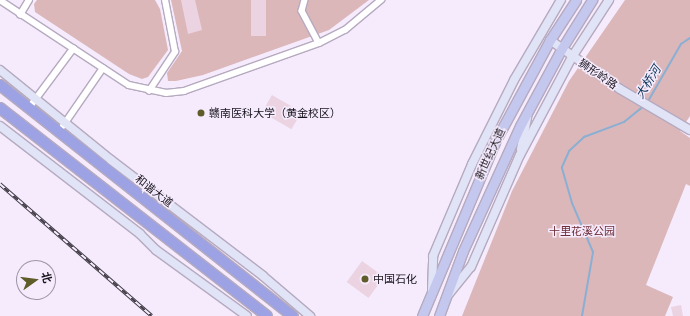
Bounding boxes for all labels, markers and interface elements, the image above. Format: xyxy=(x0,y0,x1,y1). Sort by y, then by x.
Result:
street label: 狮形岭路 xyxy=(576,56,620,92)
water label: 大桥河 xyxy=(632,63,664,101)
place label: 赣南医科大学（黄金校区） xyxy=(209,106,341,120)
marker: 赣南医科大学（黄金校区） xyxy=(196,108,206,118)
street label: 新世纪大道 xyxy=(472,126,508,182)
street label: 和谐大道 xyxy=(133,172,175,210)
park label: 十里花溪公园 xyxy=(549,224,615,238)
north arrow xyxy=(16,260,56,300)
text: 北 xyxy=(40,270,55,284)
place label: 中国石化 xyxy=(373,272,417,286)
marker: 中国石化 xyxy=(360,274,370,284)

